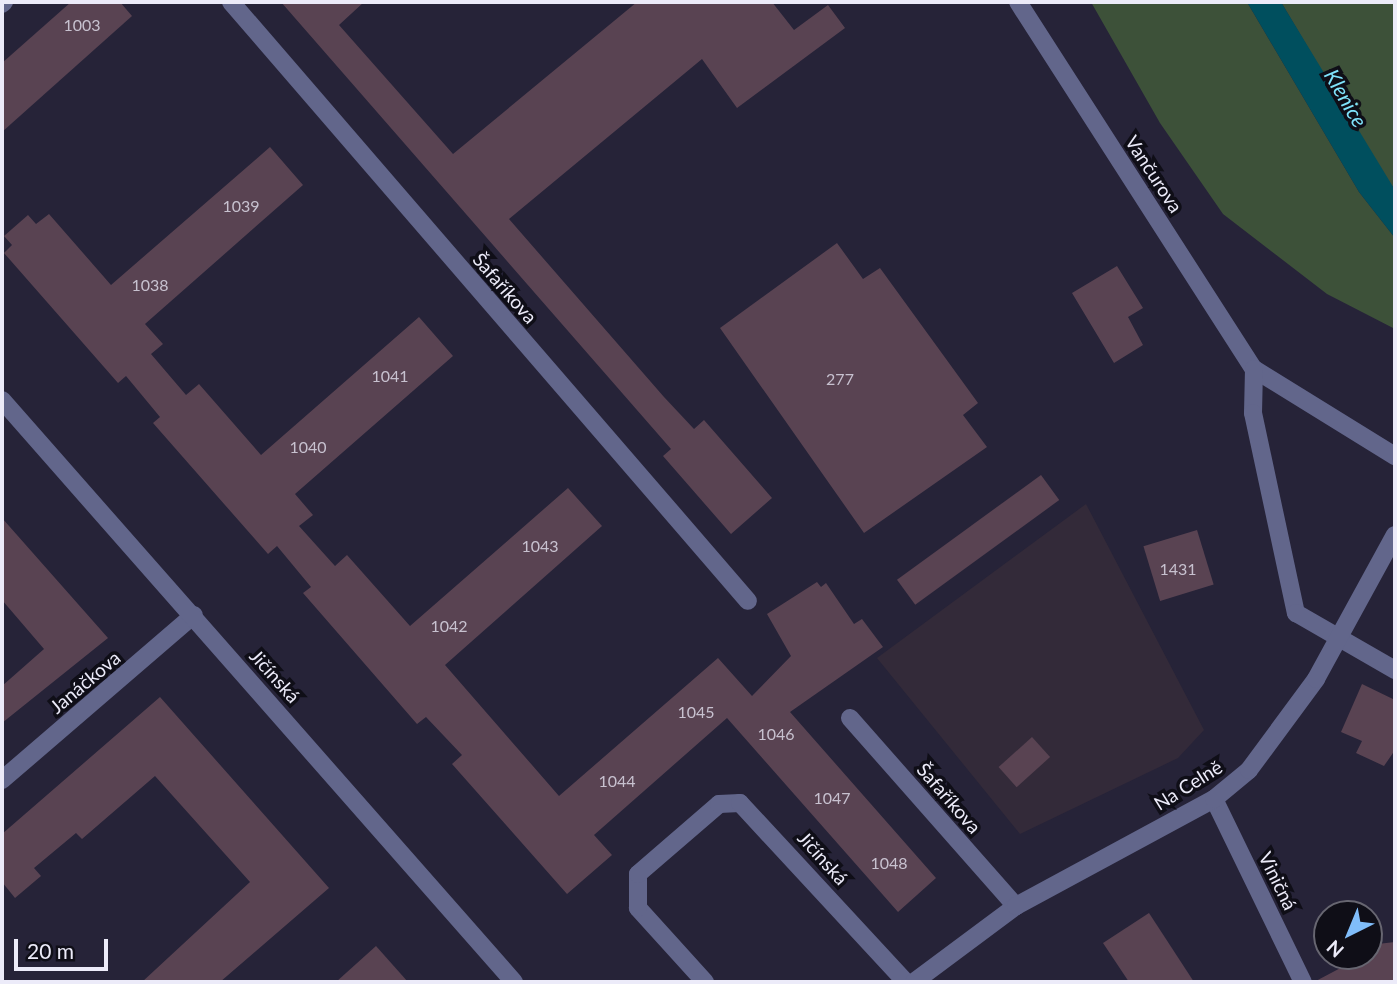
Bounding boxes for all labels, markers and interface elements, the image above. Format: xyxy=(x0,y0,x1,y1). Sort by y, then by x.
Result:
house number: 1003 xyxy=(63,15,101,35)
water label: Klenice xyxy=(1319,64,1373,132)
street label: Vančurova xyxy=(1121,131,1187,217)
house number: 1039 xyxy=(222,196,260,216)
street label: Šafaříkova xyxy=(468,248,542,328)
house number: 1038 xyxy=(131,275,169,295)
house number: 1041 xyxy=(371,366,409,386)
house number: 277 xyxy=(826,369,854,389)
house number: 1040 xyxy=(289,437,327,457)
house number: 1043 xyxy=(521,536,559,556)
house number: 1431 xyxy=(1159,559,1197,579)
house number: 1042 xyxy=(430,616,468,636)
street label: Jičínská xyxy=(245,645,305,707)
street label: Janáčkova xyxy=(45,646,125,718)
house number: 1045 xyxy=(677,702,715,722)
house number: 1046 xyxy=(757,724,795,744)
street label: Na Celně xyxy=(1150,755,1226,815)
street label: Šafaříkova xyxy=(912,758,986,838)
house number: 1044 xyxy=(598,771,636,791)
house number: 1047 xyxy=(813,788,851,808)
street label: Jičínská xyxy=(793,827,853,889)
street label: Viničná xyxy=(1254,848,1302,914)
house number: 1048 xyxy=(870,853,908,873)
north arrow xyxy=(1313,900,1383,970)
scale bar xyxy=(18,925,112,969)
text: N xyxy=(1322,936,1348,963)
text: 20 m xyxy=(27,938,74,963)

